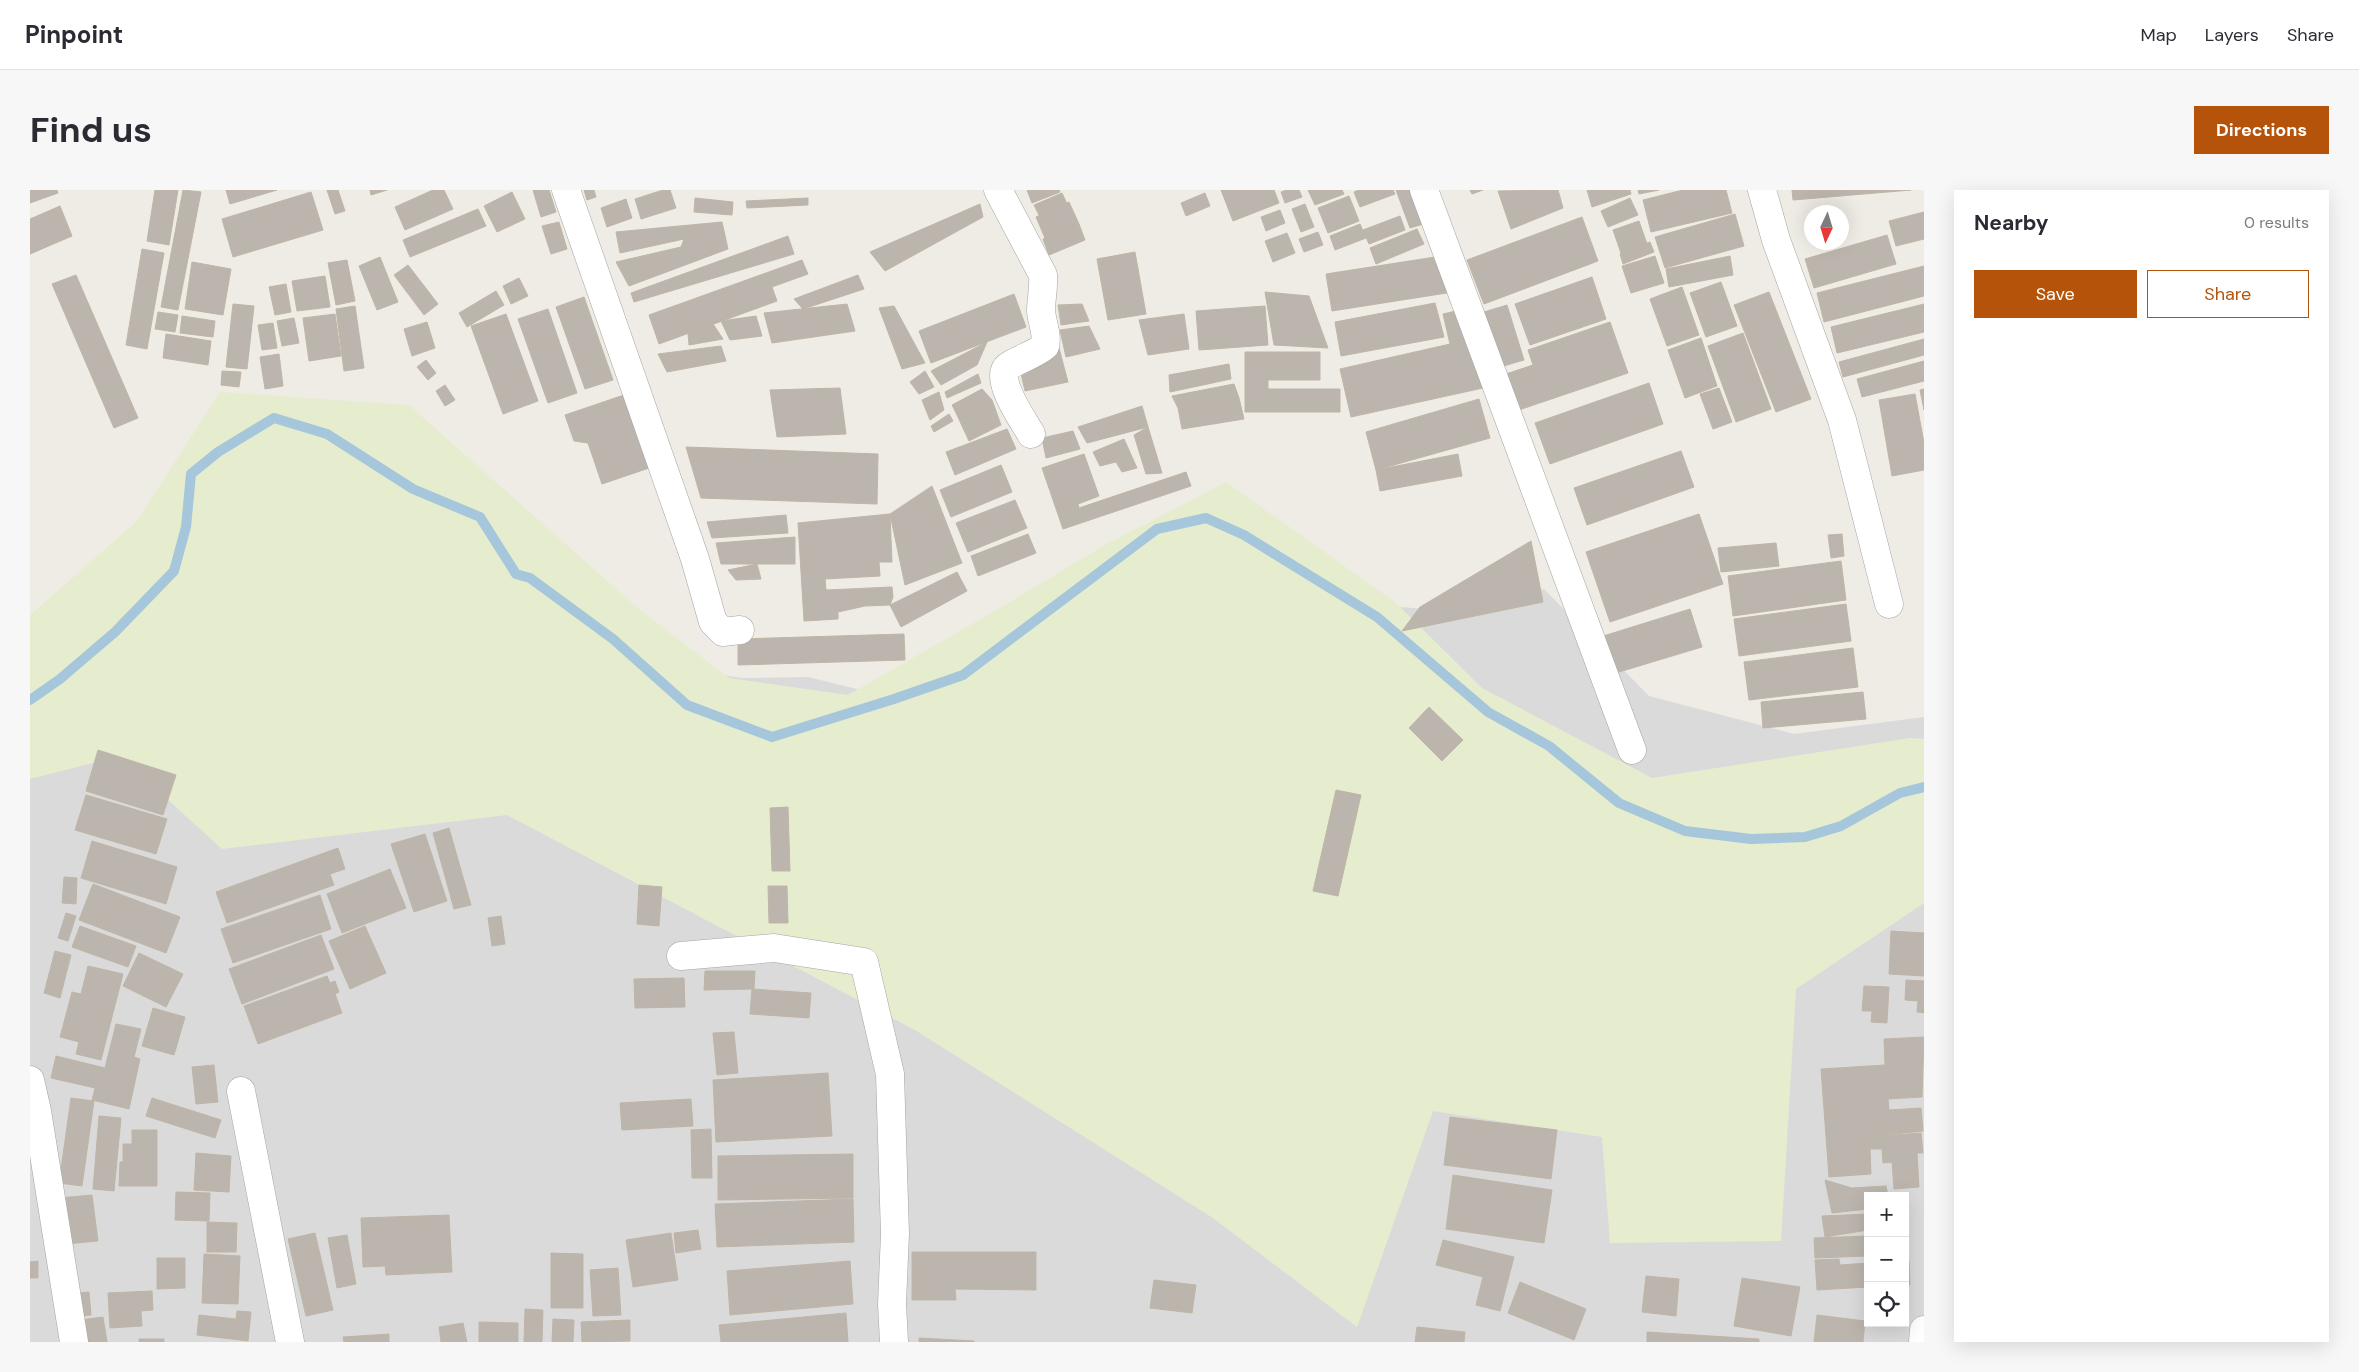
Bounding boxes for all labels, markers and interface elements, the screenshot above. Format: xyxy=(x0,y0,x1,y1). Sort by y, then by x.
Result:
text: Pinpoint xyxy=(25,19,123,50)
text: Map xyxy=(2141,23,2177,47)
text: Layers xyxy=(2205,23,2259,47)
text: Share xyxy=(2287,23,2334,47)
button: Directions xyxy=(2194,106,2329,154)
text: Find us xyxy=(30,107,152,153)
north arrow xyxy=(1804,205,1849,250)
text: Nearby xyxy=(1974,209,2048,237)
text: 0 results xyxy=(2244,212,2309,233)
button: Save xyxy=(1974,270,2137,318)
button: Share xyxy=(2147,270,2309,318)
map controls xyxy=(1864,1192,1909,1327)
button: + xyxy=(1864,1192,1909,1237)
button: − xyxy=(1864,1237,1909,1282)
button: locate xyxy=(1864,1282,1909,1327)

